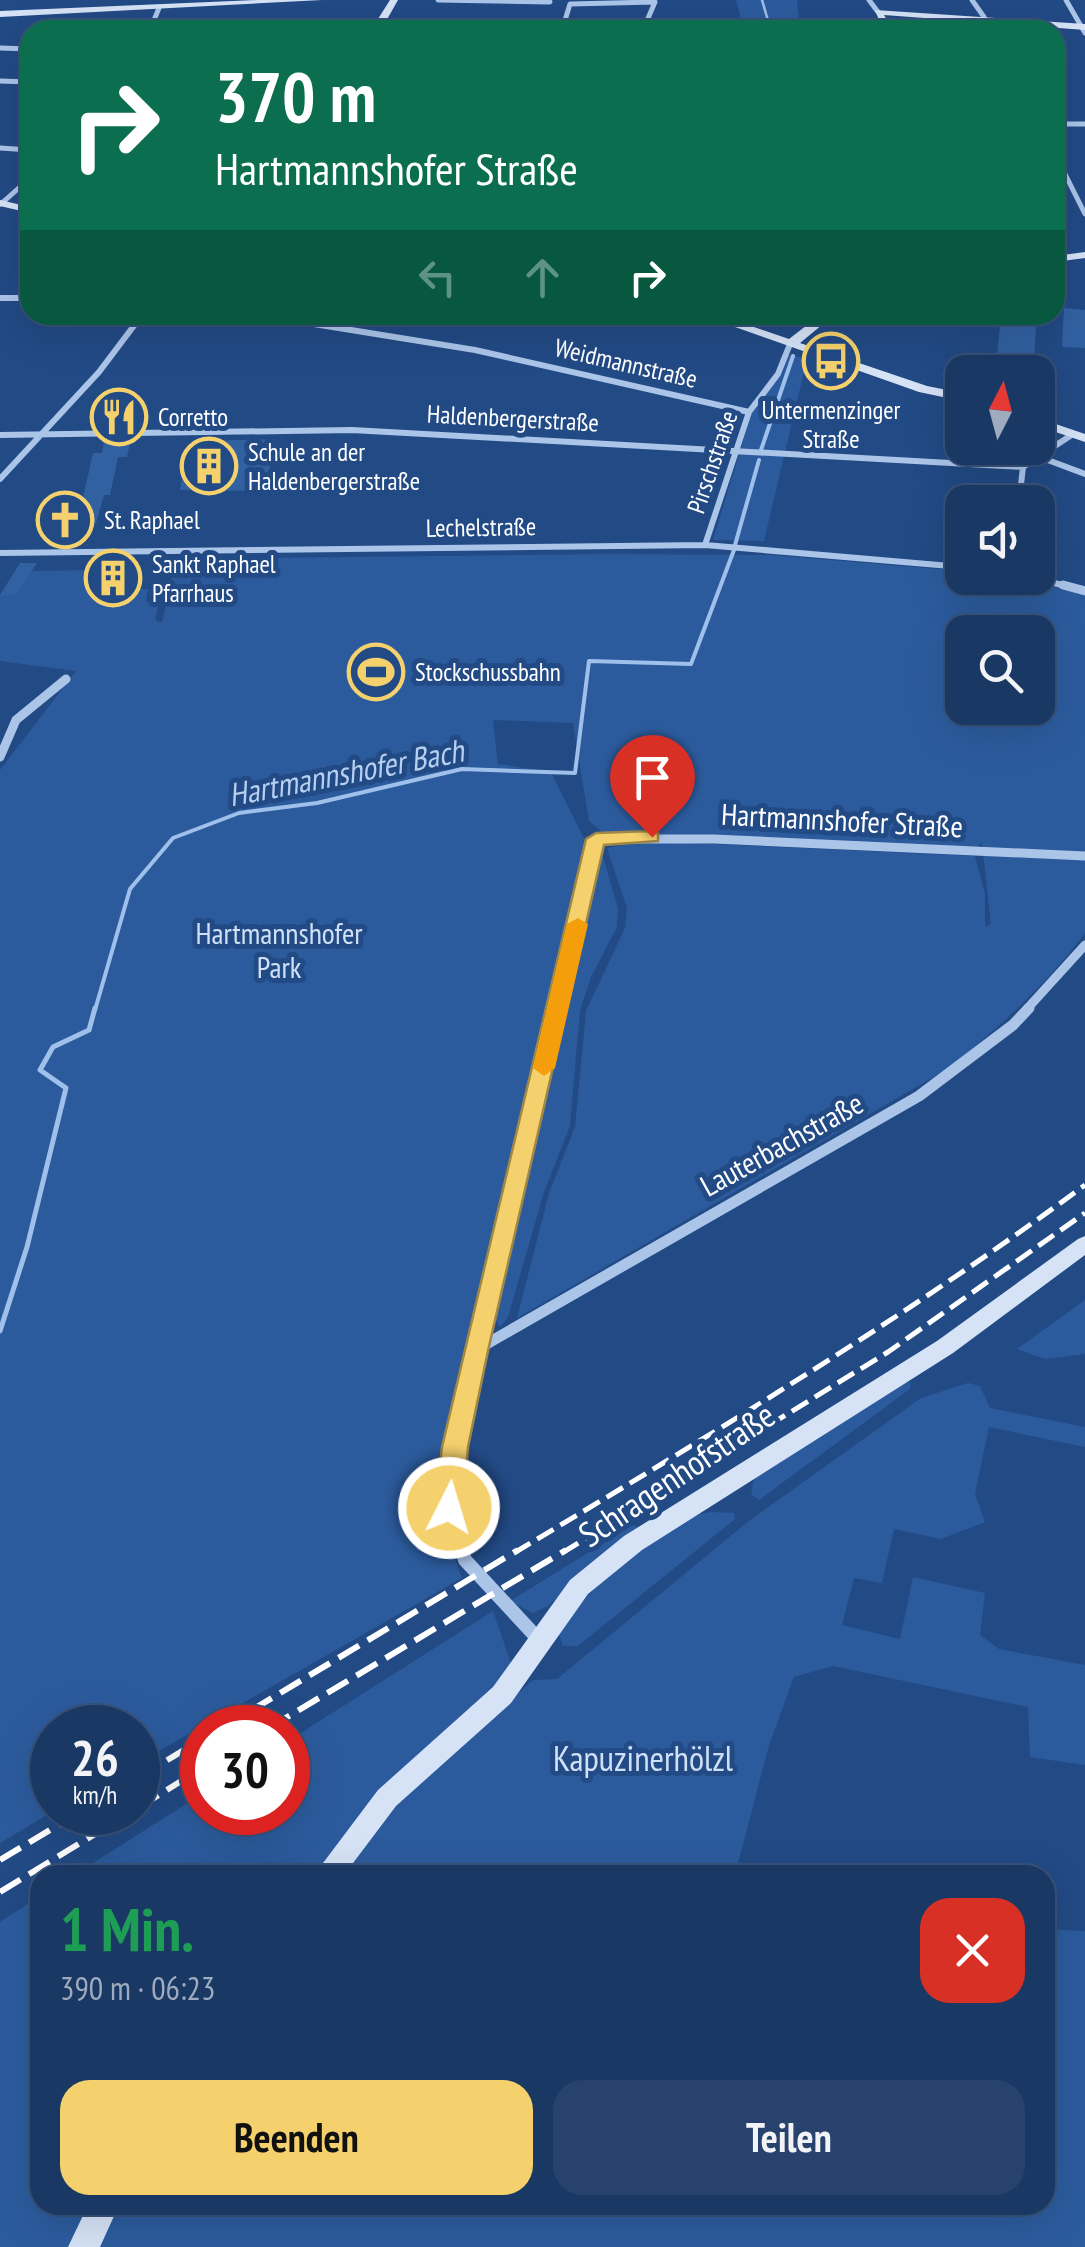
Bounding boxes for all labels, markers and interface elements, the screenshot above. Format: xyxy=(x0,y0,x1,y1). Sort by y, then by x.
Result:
text: 370 m xyxy=(215,51,376,141)
icon: right xyxy=(50,60,180,190)
text: Hartmannshofer Straße xyxy=(215,139,578,197)
icon: left xyxy=(410,250,465,305)
icon: ahead xyxy=(515,250,570,305)
icon: right xyxy=(620,250,675,305)
street label: Weidmannstraße xyxy=(552,331,700,395)
bus stop icon: Untermenzinger Straße xyxy=(801,331,861,391)
north arrow xyxy=(945,355,1055,465)
map controls xyxy=(945,355,1055,725)
restaurant icon: Corretto xyxy=(89,387,149,447)
place label: Untermenzinger Straße xyxy=(762,394,901,455)
street label: Haldenbergerstraße xyxy=(426,398,600,438)
place label: Corretto xyxy=(158,401,228,433)
street label: Pirschstraße xyxy=(680,406,744,518)
building icon: Schule an der Haldenbergerstraße xyxy=(179,436,239,496)
place label: Schule an der Haldenbergerstraße xyxy=(248,436,420,497)
button: sound xyxy=(945,485,1055,595)
church icon: St. Raphael xyxy=(35,490,95,550)
place label: St. Raphael xyxy=(104,504,200,536)
street label: Lechelstraße xyxy=(426,510,536,544)
building icon: Sankt Raphael Pfarrhaus xyxy=(83,548,143,608)
place label: Sankt Raphael Pfarrhaus xyxy=(152,548,276,609)
button: search xyxy=(945,615,1055,725)
sports icon: Stockschussbahn xyxy=(346,642,406,702)
place label: Stockschussbahn xyxy=(415,656,561,688)
water label: Hartmannshofer Bach xyxy=(225,728,469,815)
pin xyxy=(610,735,695,838)
icon: arrive xyxy=(625,750,680,805)
street label: Hartmannshofer Straße xyxy=(720,794,964,845)
park label: Hartmannshofer Park xyxy=(195,913,363,986)
street label: Lauterbachstraße xyxy=(693,1083,870,1204)
street label: Schragenhofstraße xyxy=(569,1392,783,1557)
position arrow xyxy=(397,1456,501,1560)
speed limit sign: 30 xyxy=(180,1705,310,1835)
text: 26 xyxy=(71,1725,119,1790)
park label: Kapuzinerhölzl xyxy=(553,1735,733,1781)
text: km/h xyxy=(73,1779,117,1811)
text: 1 Min. xyxy=(60,1890,194,1968)
button: close xyxy=(920,1898,1025,2003)
text: 390 m · 06:23 xyxy=(60,1967,215,2009)
button: Beenden xyxy=(60,2080,533,2195)
button: Teilen xyxy=(553,2080,1025,2195)

